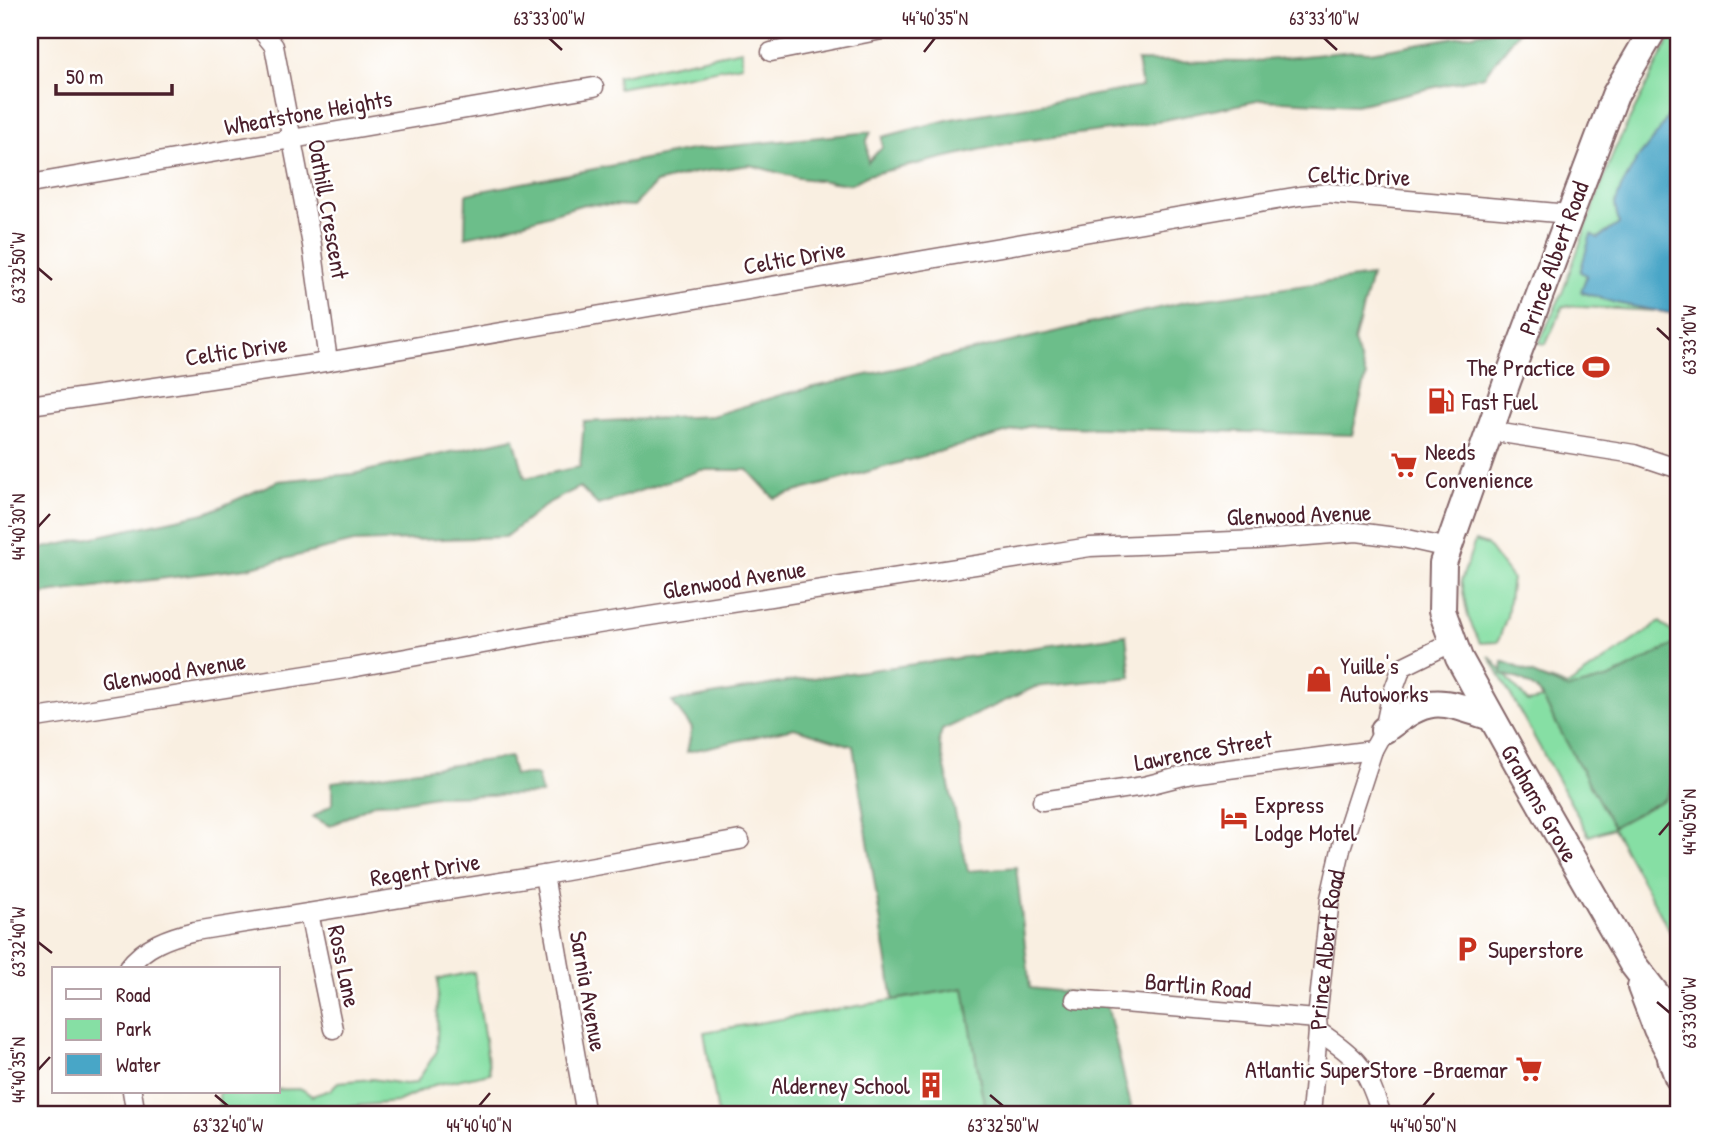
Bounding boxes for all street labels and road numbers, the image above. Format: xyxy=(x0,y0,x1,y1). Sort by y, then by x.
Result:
street label: Wheatstone Heights xyxy=(222,82,394,142)
street label: Oathill Crescent xyxy=(301,137,357,282)
street label: Celtic Drive xyxy=(1307,157,1411,193)
street label: Prince Albert Road xyxy=(1510,177,1596,339)
street label: Celtic Drive xyxy=(741,232,848,282)
street label: Celtic Drive xyxy=(183,327,290,373)
street label: Glenwood Avenue xyxy=(1226,495,1372,533)
street label: Glenwood Avenue xyxy=(660,552,808,606)
street label: Glenwood Avenue xyxy=(100,644,248,698)
street label: Lawrence Street xyxy=(1132,722,1275,778)
street label: Grahams Grove xyxy=(1494,738,1587,868)
street label: Regent Drive xyxy=(368,844,482,893)
street label: Prince Albert Road xyxy=(1301,866,1352,1031)
street label: Ross Lane xyxy=(321,922,369,1011)
street label: Sarnia Avenue xyxy=(563,928,615,1054)
street label: Bartlin Road xyxy=(1144,964,1252,1006)

